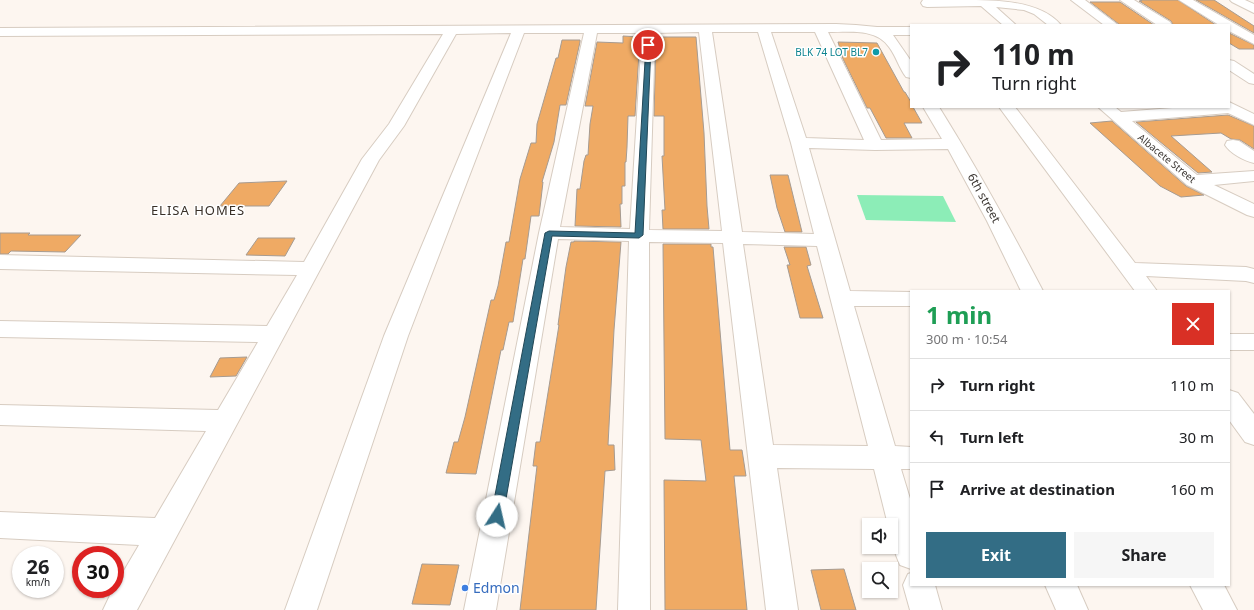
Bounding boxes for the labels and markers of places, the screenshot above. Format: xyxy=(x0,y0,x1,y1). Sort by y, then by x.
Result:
pin xyxy=(631,28,665,62)
place label: BLK 74 LOT BL7 xyxy=(795,45,868,59)
marker: BLK 74 LOT BL7 xyxy=(871,47,881,57)
place label: Edmon xyxy=(473,578,520,597)
marker: Edmon xyxy=(460,583,470,593)

